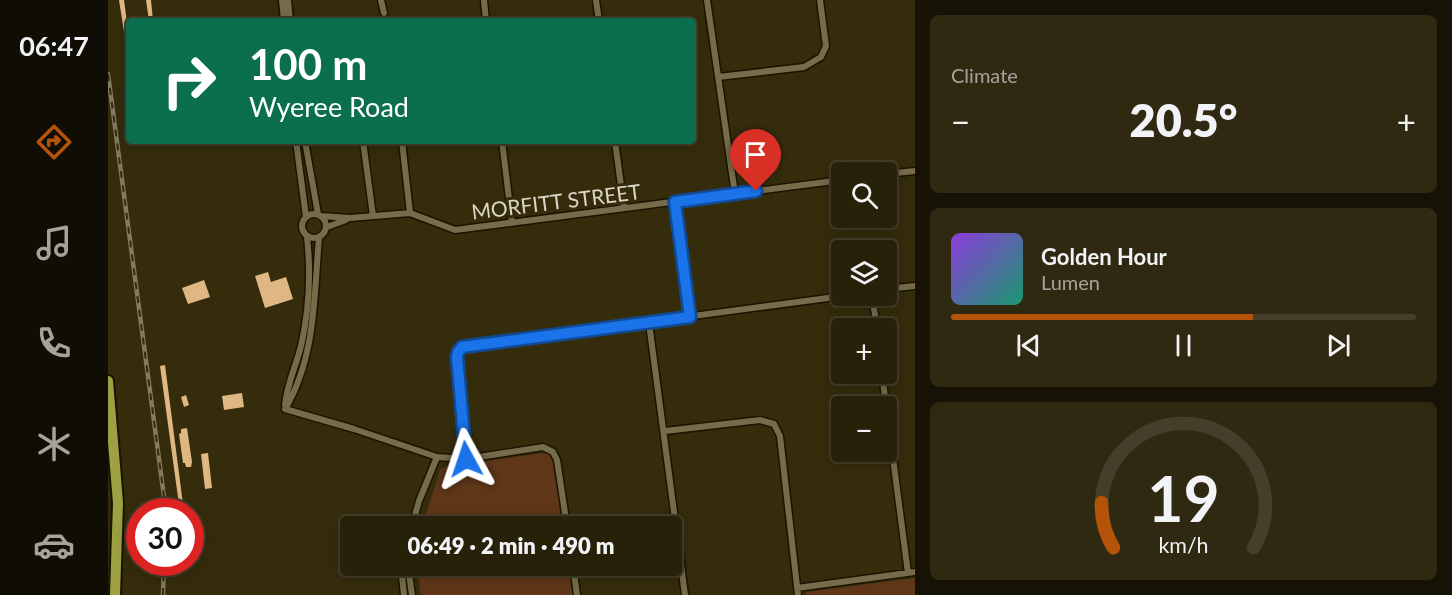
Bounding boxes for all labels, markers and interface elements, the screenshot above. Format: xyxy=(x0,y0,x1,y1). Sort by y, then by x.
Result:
text: 06:47 xyxy=(19,29,89,62)
text: 100 m xyxy=(249,39,367,89)
icon: right xyxy=(150,42,228,120)
text: Climate xyxy=(951,63,1018,87)
text: Wyeree Road xyxy=(249,90,409,123)
text: 20.5° xyxy=(1130,93,1237,147)
text: − xyxy=(951,101,970,141)
text: + xyxy=(1397,101,1416,141)
icon: directions xyxy=(33,121,75,163)
pin xyxy=(730,129,781,191)
icon: arrive xyxy=(739,138,772,171)
map controls xyxy=(831,162,897,462)
button: search xyxy=(831,162,897,228)
street label: MORFITT STREET xyxy=(470,178,643,224)
icon: music xyxy=(33,222,75,264)
button: layers xyxy=(831,240,897,306)
text: Golden Hour xyxy=(1041,243,1167,270)
text: Lumen xyxy=(1041,270,1100,294)
button: + xyxy=(831,318,897,384)
icon: phone xyxy=(33,322,75,364)
icon: previous xyxy=(1012,329,1045,362)
icon: pause xyxy=(1167,329,1200,362)
icon: next xyxy=(1322,329,1355,362)
button: − xyxy=(831,396,897,462)
icon: climate xyxy=(33,423,75,465)
position arrow xyxy=(434,427,498,491)
text: 19 xyxy=(1147,460,1220,535)
speed limit sign: 30 xyxy=(126,498,204,576)
icon: car xyxy=(33,524,75,566)
text: 06:49 · 2 min · 490 m xyxy=(408,532,614,559)
text: km/h xyxy=(1158,532,1209,558)

